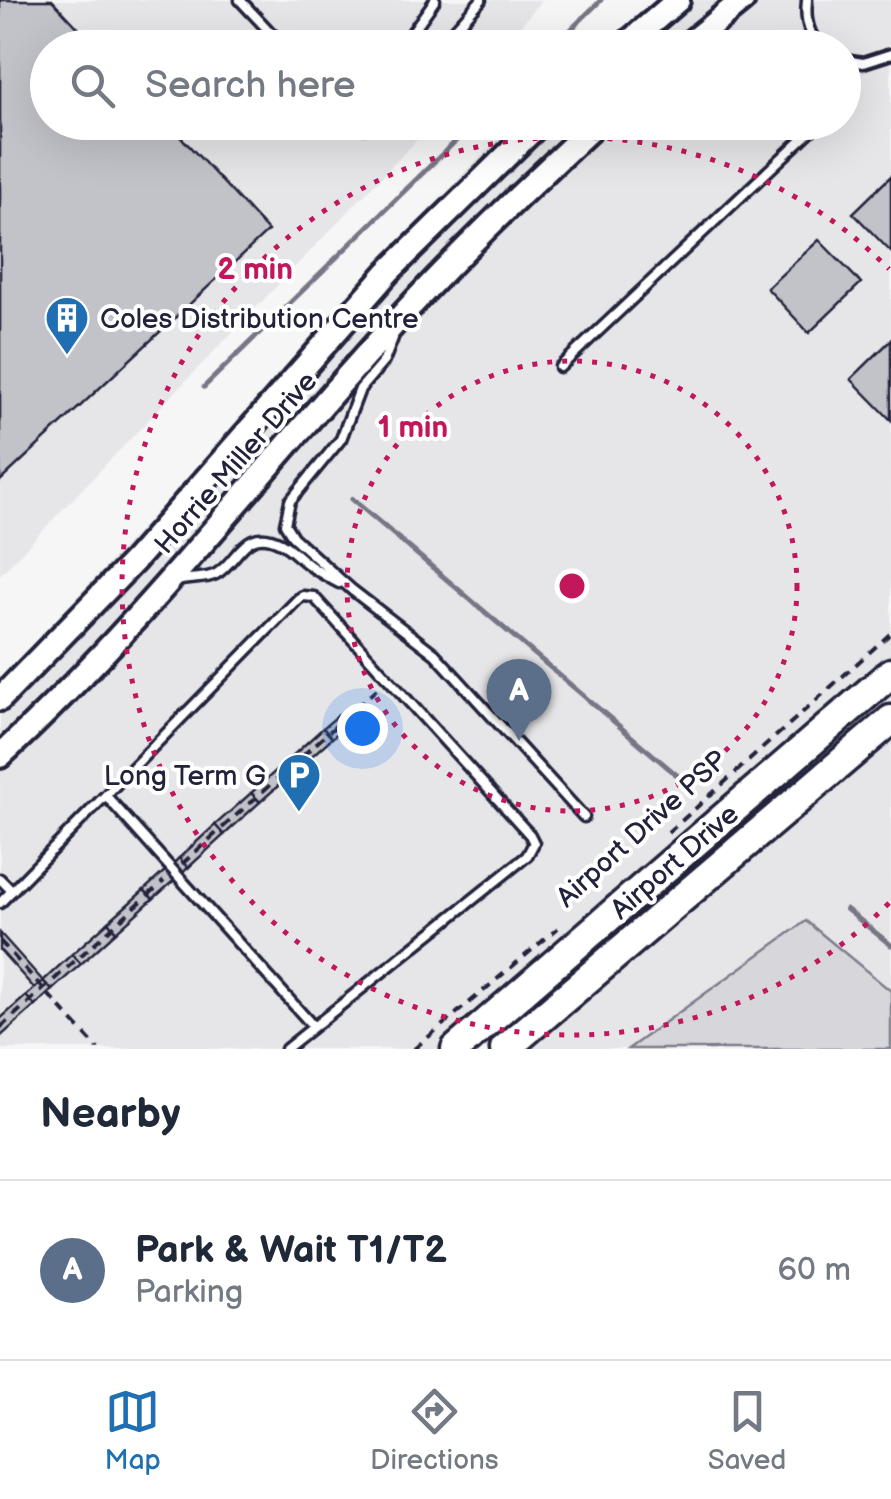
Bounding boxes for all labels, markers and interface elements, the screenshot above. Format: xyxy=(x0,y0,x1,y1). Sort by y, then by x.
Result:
search box xyxy=(30,30,861,140)
icon: search xyxy=(65,58,120,113)
text: Search here xyxy=(145,63,356,108)
text: 2 min xyxy=(217,252,293,288)
building icon: Coles Distribution Centre xyxy=(44,295,90,356)
place label: Coles Distribution Centre xyxy=(100,303,419,336)
street label: Horrie Miller Drive xyxy=(148,365,324,561)
text: 1 min xyxy=(378,410,448,446)
centre of rings xyxy=(554,568,590,604)
pin: A xyxy=(486,658,552,741)
your location xyxy=(337,703,388,754)
street label: Airport Drive PSP xyxy=(549,743,733,913)
parking icon: Long Term G xyxy=(276,752,322,813)
place label: Long Term G xyxy=(104,760,266,793)
street label: Airport Drive xyxy=(603,796,745,926)
text: Nearby xyxy=(40,1089,180,1140)
text: Park & Wait T1/T2 xyxy=(135,1228,447,1273)
text: A xyxy=(63,1251,82,1290)
text: 60 m xyxy=(778,1251,851,1290)
text: Parking xyxy=(135,1273,243,1312)
tab: Map xyxy=(105,1384,161,1477)
tab: Directions xyxy=(370,1384,499,1477)
tab: Saved xyxy=(708,1384,786,1477)

